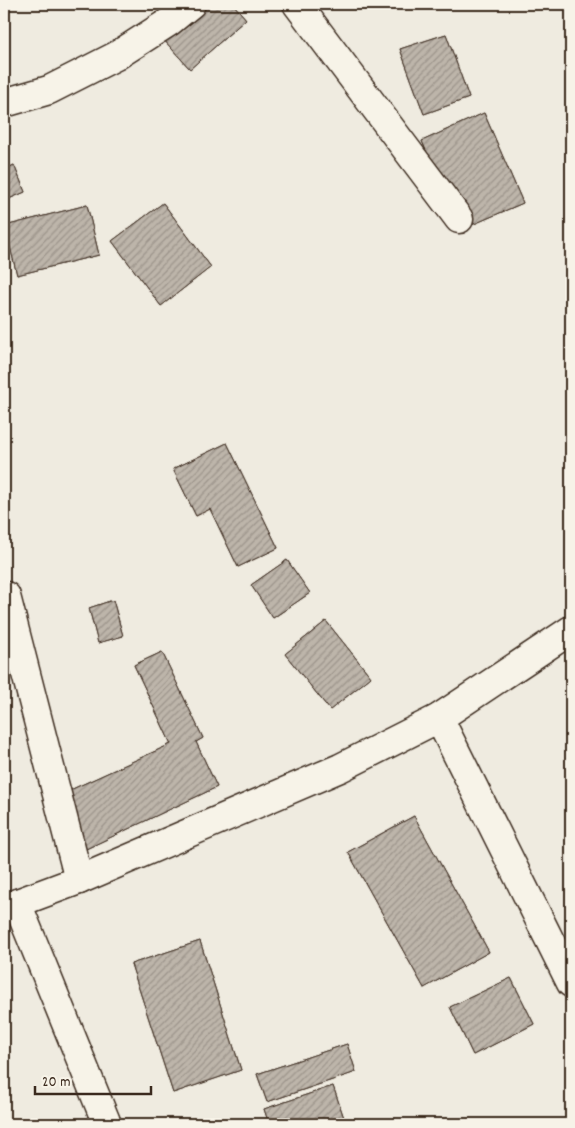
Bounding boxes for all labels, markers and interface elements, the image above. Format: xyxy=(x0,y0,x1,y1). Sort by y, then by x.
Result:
scale bar xyxy=(35,1063,151,1095)
text: 20 m xyxy=(42,1072,70,1094)

